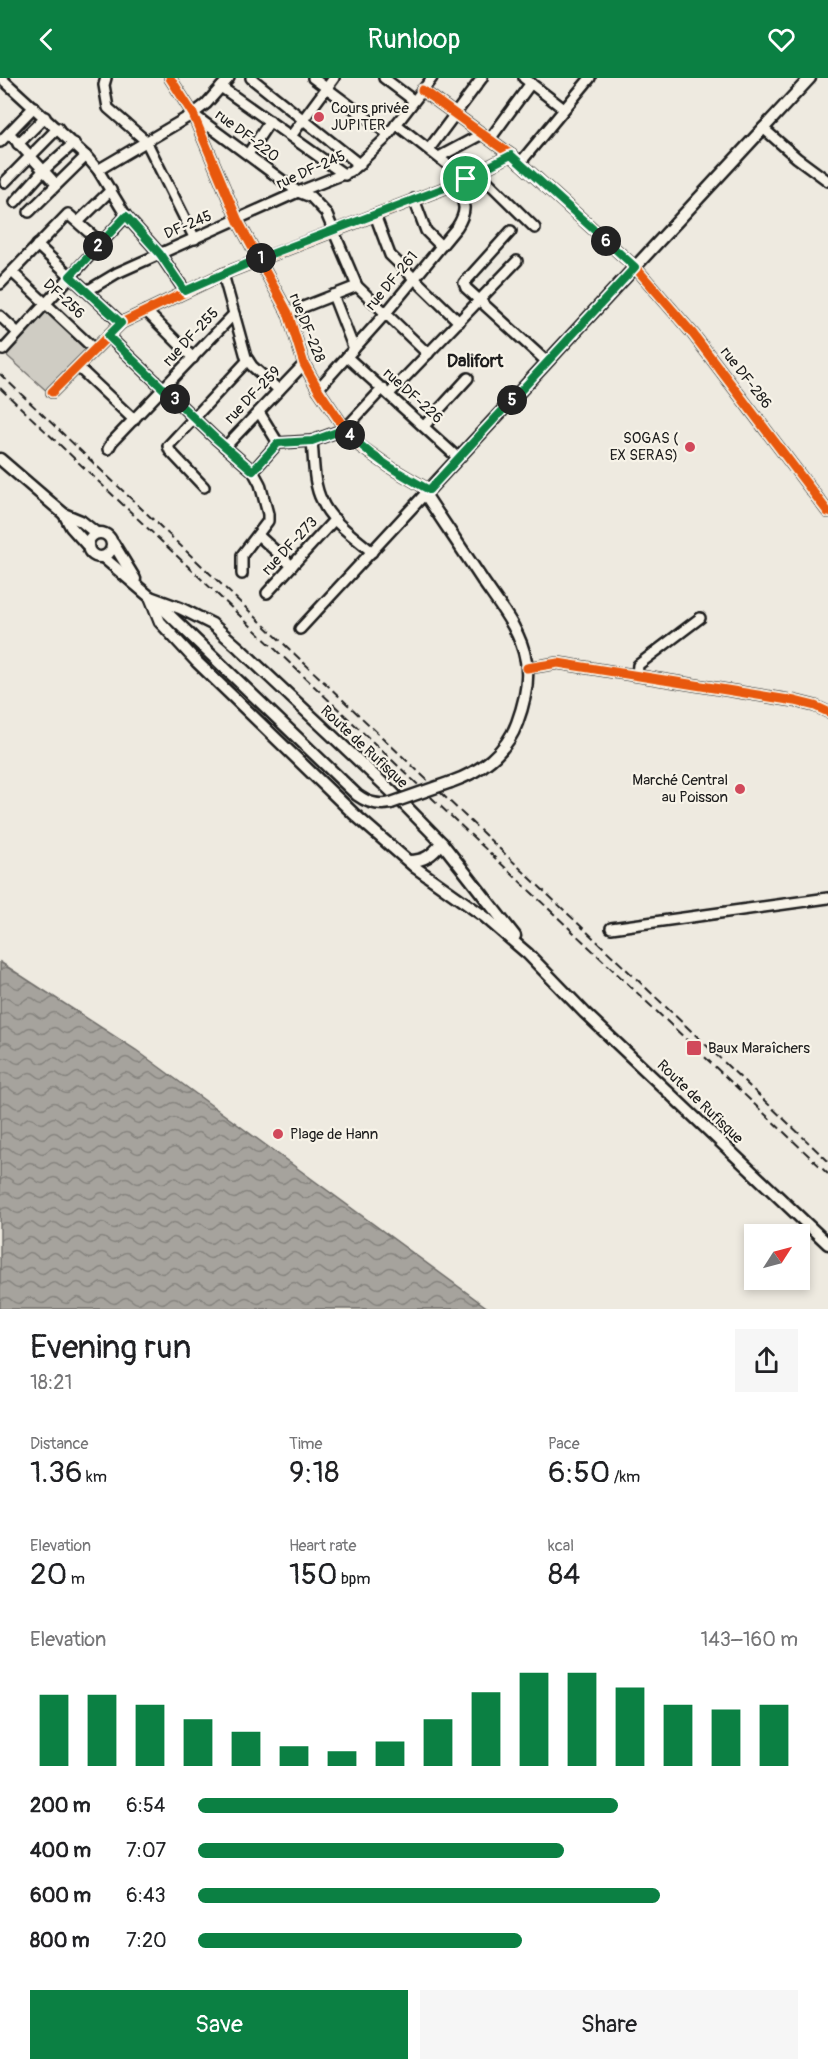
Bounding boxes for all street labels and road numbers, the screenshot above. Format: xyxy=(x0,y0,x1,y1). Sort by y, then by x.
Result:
street label: rue DF-220 xyxy=(211,106,283,166)
street label: rue DF-245 xyxy=(274,146,348,194)
street label: DF-245 xyxy=(161,206,215,244)
street label: rue DF-261 xyxy=(362,248,422,314)
street label: DF-256 xyxy=(39,275,89,323)
street label: rue DF-228 xyxy=(285,291,330,366)
street label: rue DF-255 xyxy=(159,304,223,370)
street label: rue DF-286 xyxy=(716,343,776,413)
street label: rue DF-259 xyxy=(221,362,285,428)
street label: rue DF-226 xyxy=(379,364,447,428)
street label: rue DF-273 xyxy=(258,513,322,579)
street label: Route de Rufisque xyxy=(316,702,412,793)
street label: Route de Rufisque xyxy=(653,1056,748,1148)

